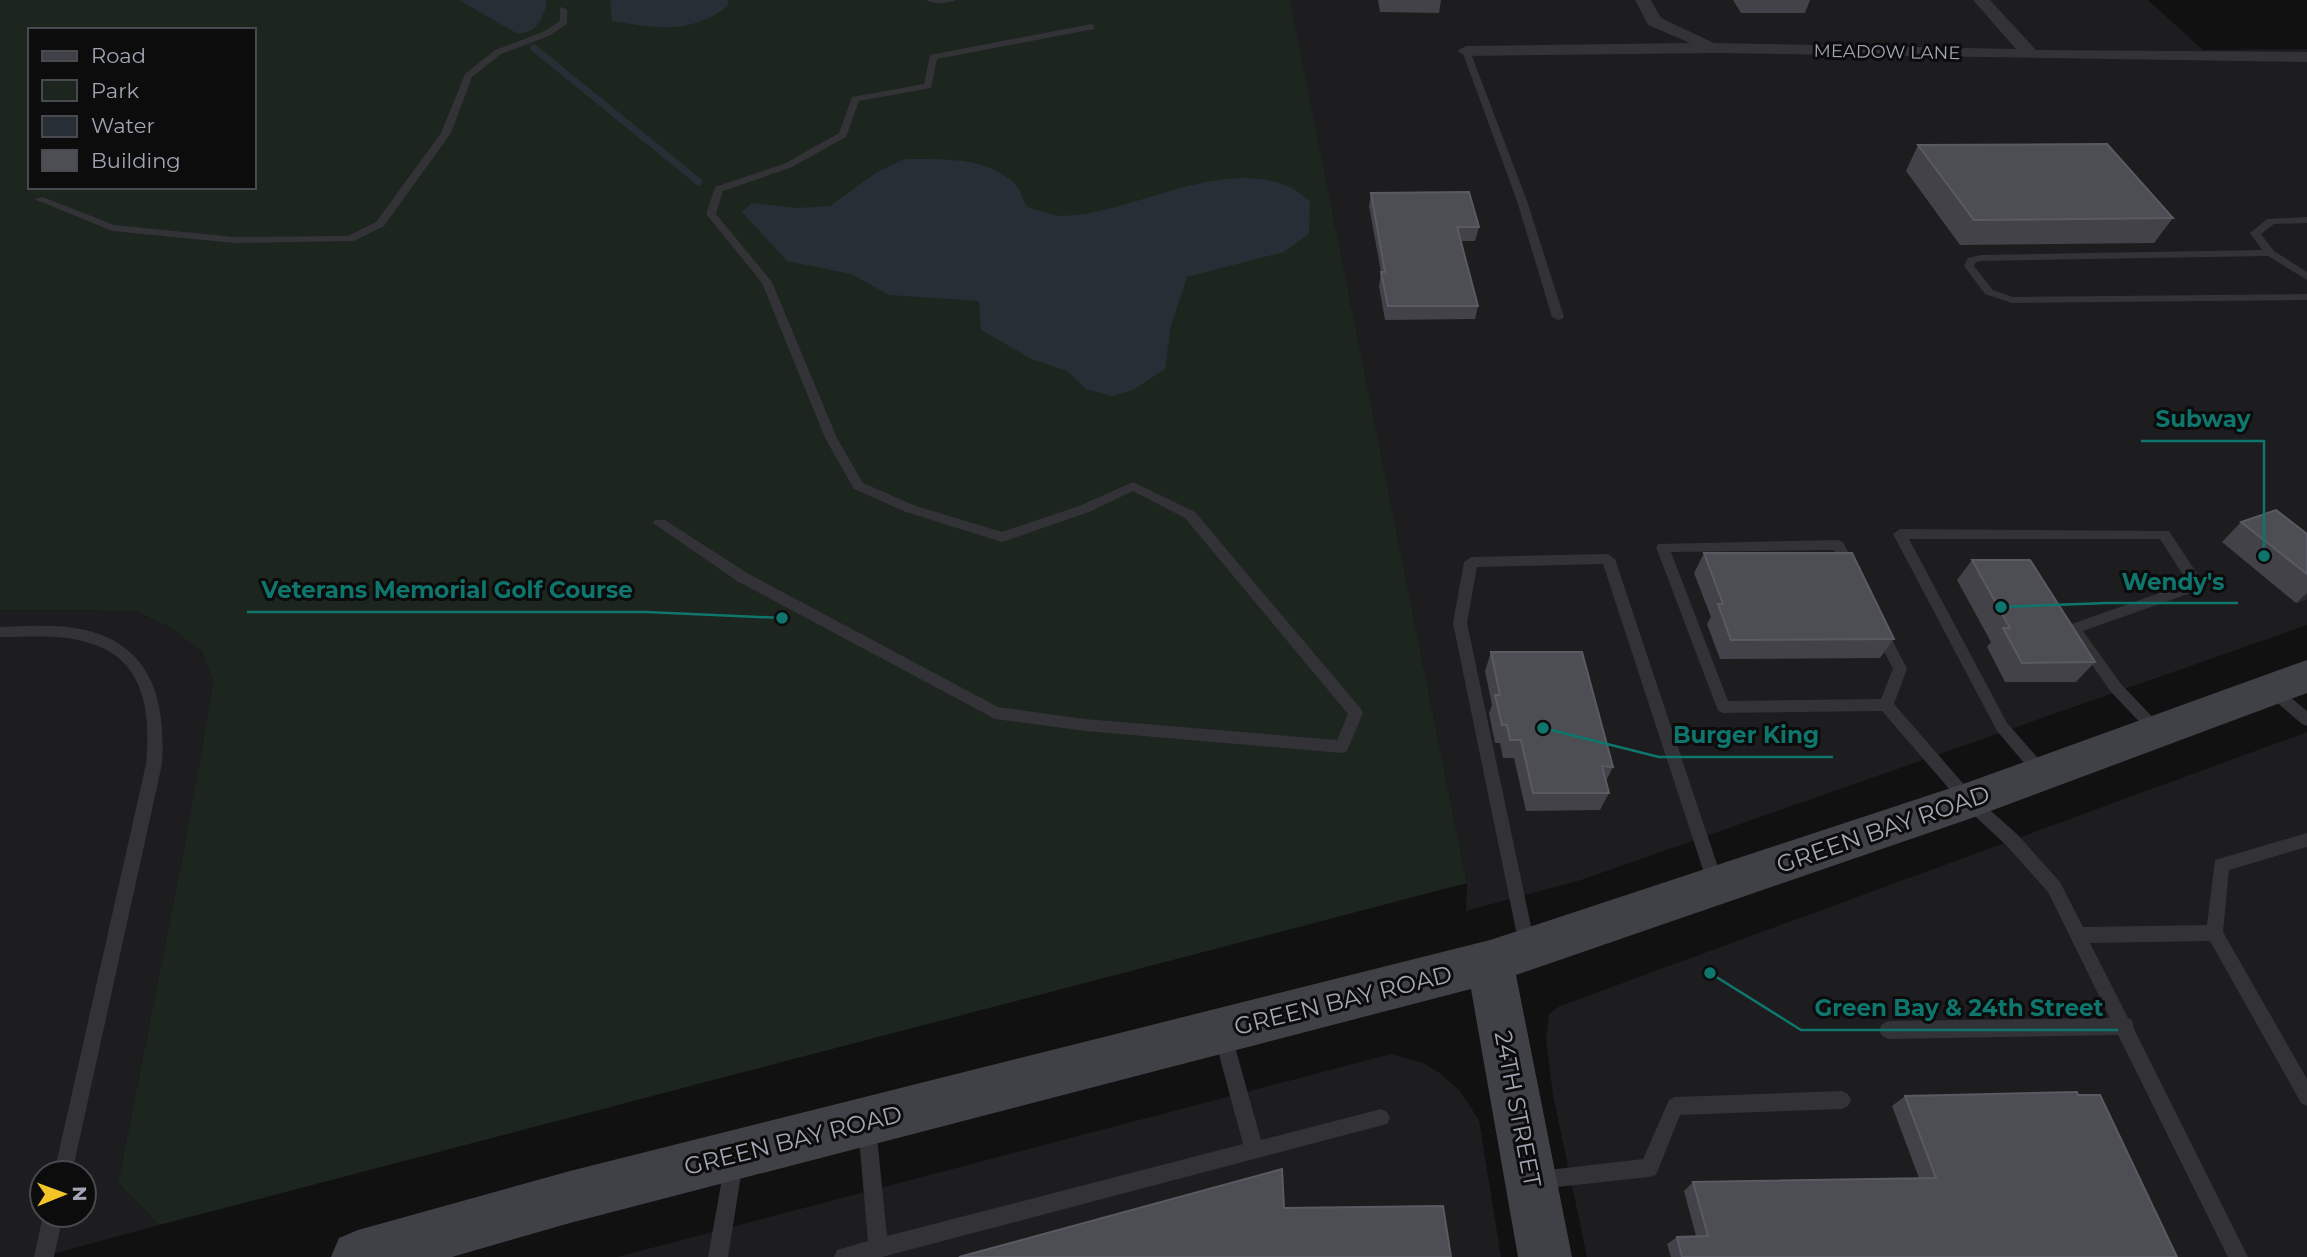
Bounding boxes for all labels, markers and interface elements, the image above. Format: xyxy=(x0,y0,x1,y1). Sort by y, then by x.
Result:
legend xyxy=(28,28,256,189)
street label: MEADOW LANE xyxy=(1814,40,1960,64)
text: Road xyxy=(91,43,146,68)
text: Park xyxy=(91,78,139,103)
text: Water xyxy=(91,113,155,138)
text: Building xyxy=(91,148,181,173)
callout: Subway xyxy=(2141,397,2264,441)
text: Subway xyxy=(2156,405,2251,433)
callout: Wendy's xyxy=(2107,559,2238,603)
callout: Veterans Memorial Golf Course xyxy=(247,568,646,612)
text: Wendy's xyxy=(2121,568,2225,596)
text: Veterans Memorial Golf Course xyxy=(260,576,633,604)
callout: Burger King xyxy=(1659,713,1833,757)
text: Burger King xyxy=(1673,721,1819,749)
street label: GREEN BAY ROAD xyxy=(1773,779,1993,879)
street label: GREEN BAY ROAD xyxy=(1231,959,1455,1041)
callout: Green Bay & 24th Street xyxy=(1801,986,2118,1030)
text: Green Bay & 24th Street xyxy=(1814,994,2104,1022)
street label: 24TH STREET xyxy=(1489,1028,1547,1190)
street label: GREEN BAY ROAD xyxy=(681,1099,905,1181)
north arrow xyxy=(28,1159,98,1229)
text: N xyxy=(68,1186,91,1202)

